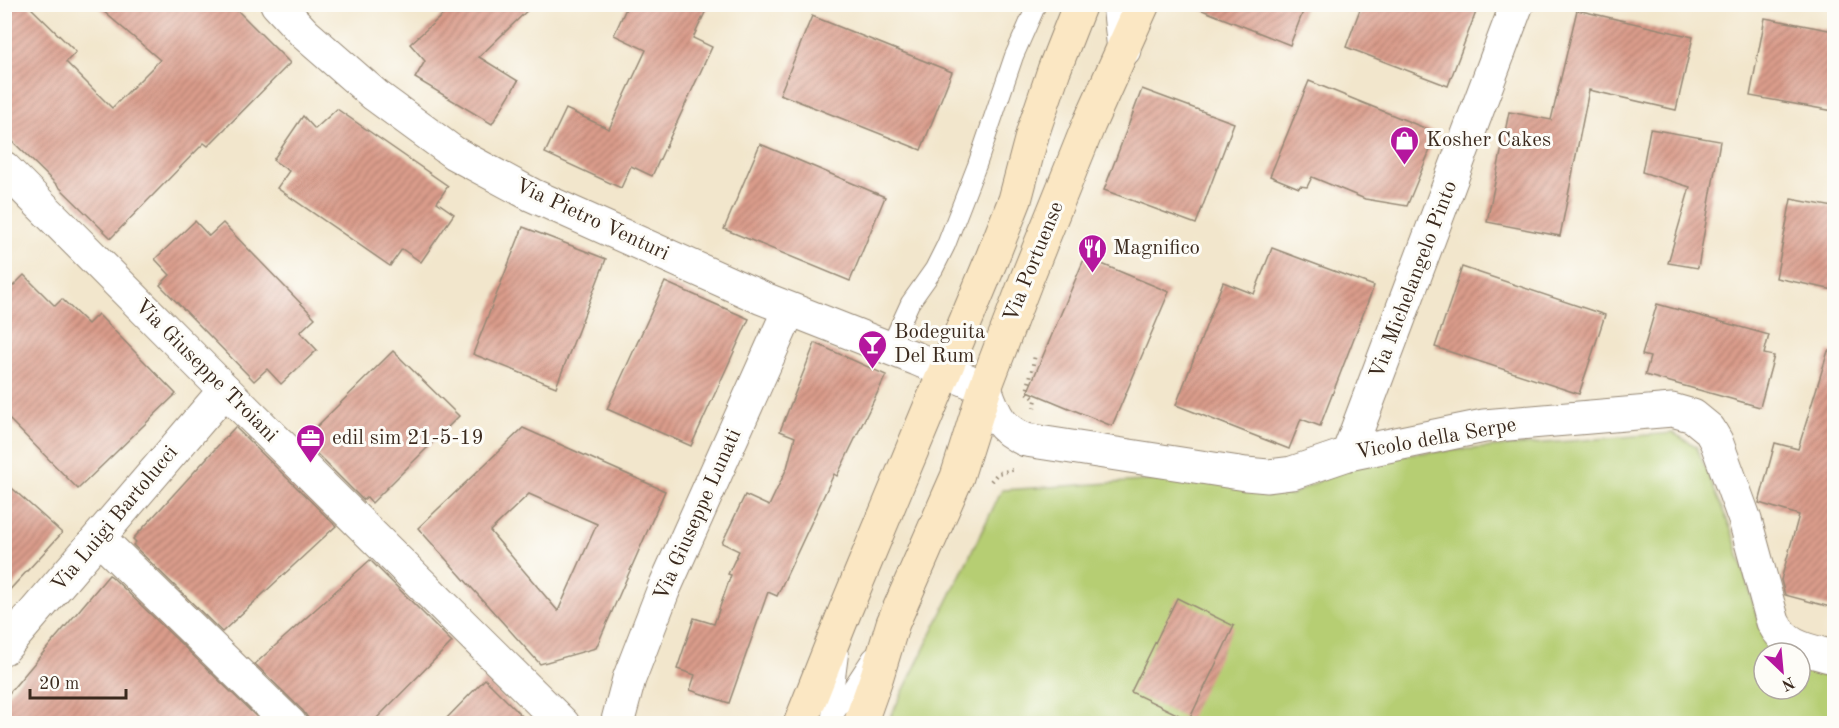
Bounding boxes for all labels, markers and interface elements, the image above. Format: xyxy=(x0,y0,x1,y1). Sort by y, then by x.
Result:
shop icon: Kosher Cakes xyxy=(1389,124,1421,166)
place label: Kosher Cakes xyxy=(1426,130,1551,151)
street label: Via Pietro Venturi xyxy=(512,175,672,265)
street label: Via Michelangelo Pinto xyxy=(1367,178,1461,382)
street label: Via Portuense xyxy=(1000,199,1068,325)
restaurant icon: Magnifico xyxy=(1076,232,1108,274)
place label: Magnifico xyxy=(1113,238,1200,259)
street label: Via Giuseppe Troiani xyxy=(131,296,281,446)
place label: Bodeguita Del Rum xyxy=(894,322,985,367)
bar icon: Bodeguita Del Rum xyxy=(857,328,889,370)
street label: Vicolo della Serpe xyxy=(1354,415,1518,463)
office icon: edil sim 21-5-19 xyxy=(295,422,327,464)
street label: Via Giuseppe Lunati xyxy=(651,426,745,604)
place label: edil sim 21-5-19 xyxy=(332,428,484,449)
street label: Via Luigi Bartolucci xyxy=(48,442,182,596)
north arrow xyxy=(1752,641,1812,701)
scale bar xyxy=(30,662,126,700)
text: N xyxy=(1778,673,1797,693)
text: 20 m xyxy=(39,675,79,693)

